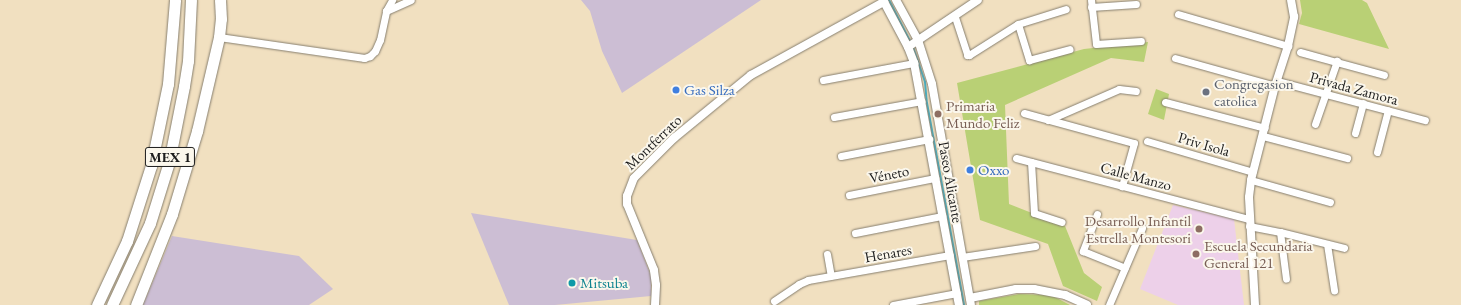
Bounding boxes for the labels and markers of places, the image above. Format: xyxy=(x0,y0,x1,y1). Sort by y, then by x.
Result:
place label: Congregasion catolica xyxy=(1214,74,1294,109)
place label: Gas Silza xyxy=(684,81,735,99)
marker: Gas Silza xyxy=(671,85,681,95)
marker: Congregasion catolica xyxy=(1201,87,1211,97)
place label: Primaria Mundo Feliz xyxy=(946,96,1019,131)
marker: Primaria Mundo Feliz xyxy=(933,109,943,119)
place label: Oxxo xyxy=(978,161,1009,179)
marker: Oxxo xyxy=(965,165,975,175)
place label: Desarrollo Infantil Estrella Montesori xyxy=(1085,211,1191,246)
marker: Desarrollo Infantil Estrella Montesori xyxy=(1194,224,1204,234)
place label: Escuela Secundaria General 121 xyxy=(1204,236,1313,271)
marker: Escuela Secundaria General 121 xyxy=(1191,249,1201,259)
place label: Mitsuba xyxy=(580,274,628,292)
marker: Mitsuba xyxy=(567,278,577,288)

